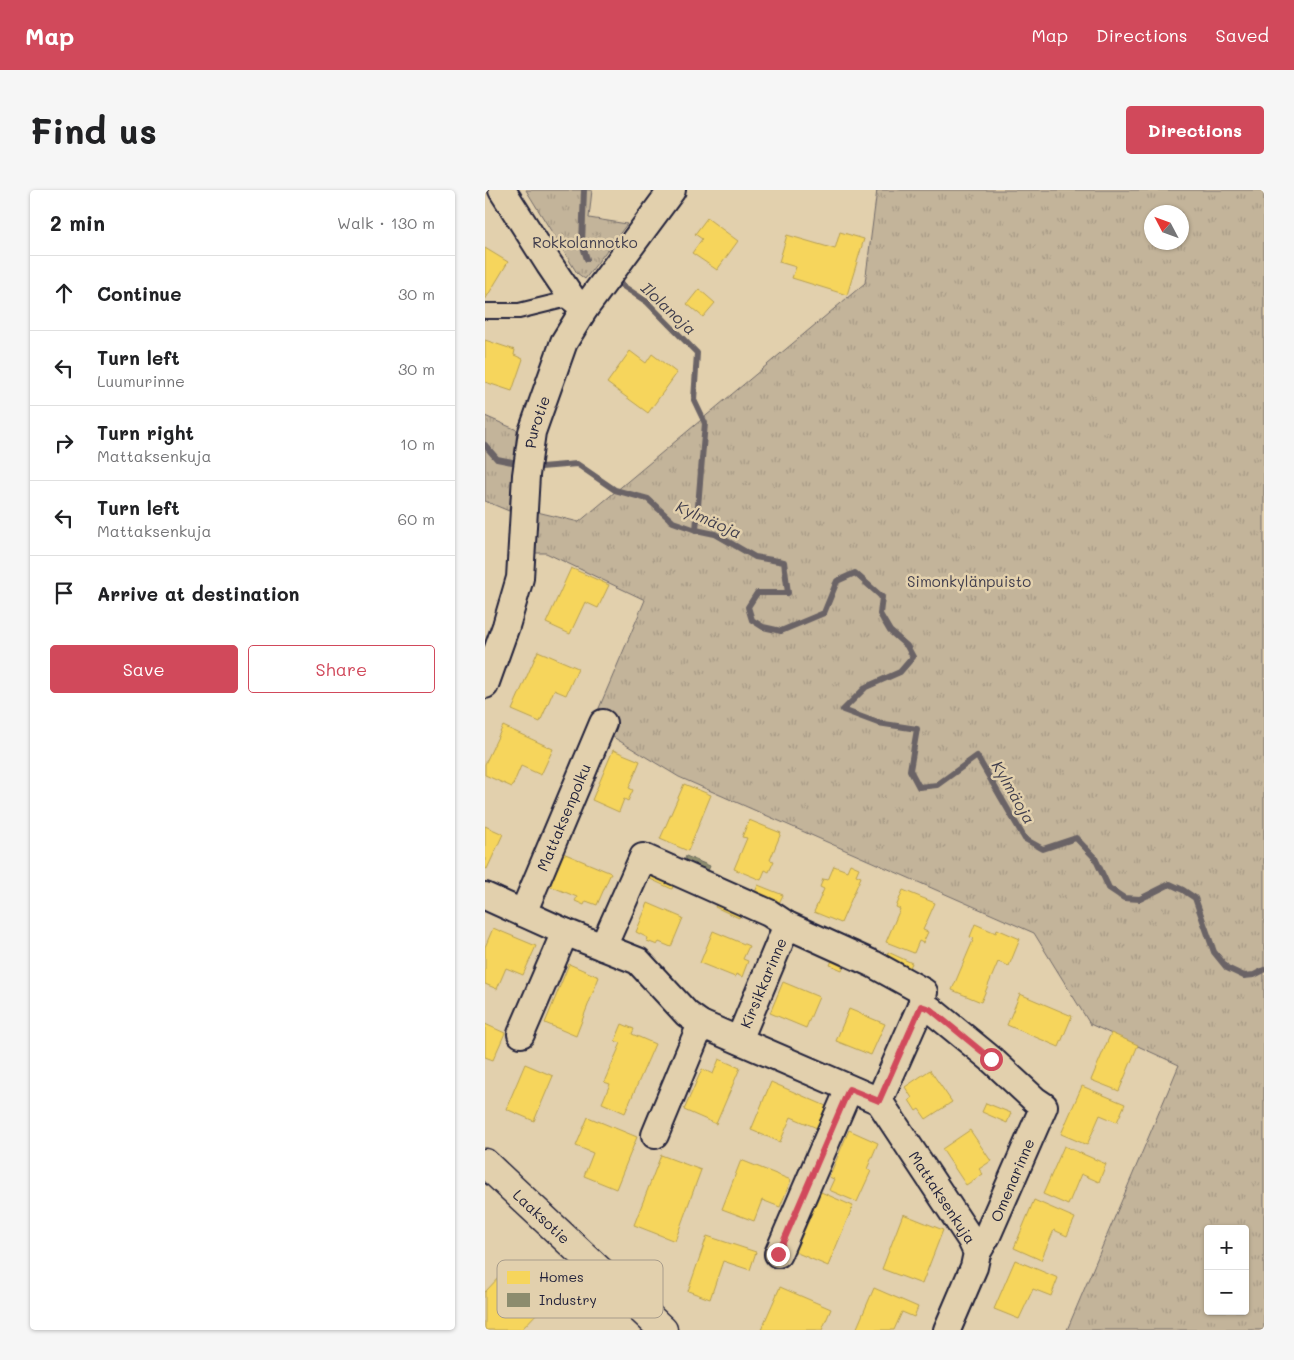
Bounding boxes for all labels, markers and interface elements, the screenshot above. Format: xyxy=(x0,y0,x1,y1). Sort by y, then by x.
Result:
text: Map xyxy=(25,20,74,51)
text: Map xyxy=(1031,23,1068,47)
text: Directions xyxy=(1096,23,1188,47)
text: Saved xyxy=(1216,23,1269,47)
button: Directions xyxy=(1126,106,1264,154)
text: Find us xyxy=(30,107,157,153)
north arrow xyxy=(1144,205,1189,250)
text: 2 min xyxy=(50,209,105,236)
text: Walk · 130 m xyxy=(337,212,435,233)
park label: Rokkolannotko xyxy=(532,232,638,252)
water label: Ilolanoja xyxy=(637,277,701,339)
icon: ahead xyxy=(50,279,78,307)
text: Continue xyxy=(97,281,182,306)
text: 30 m xyxy=(398,283,435,304)
text: Turn left xyxy=(97,345,180,370)
icon: left xyxy=(50,354,78,382)
text: 30 m xyxy=(398,358,435,379)
text: Luumurinne xyxy=(97,370,185,391)
street label: Purotie xyxy=(520,393,554,450)
text: Turn right xyxy=(97,420,194,445)
icon: right xyxy=(50,429,78,457)
text: 10 m xyxy=(400,433,435,454)
text: Mattaksenkuja xyxy=(97,445,211,466)
text: Turn left xyxy=(97,495,180,520)
water label: Kylmäoja xyxy=(673,495,745,543)
icon: left xyxy=(50,504,78,532)
text: 60 m xyxy=(398,508,435,529)
text: Mattaksenkuja xyxy=(97,520,211,541)
park label: Simonkylänpuisto xyxy=(907,571,1031,591)
icon: arrive xyxy=(50,579,78,607)
text: Arrive at destination xyxy=(97,581,300,606)
button: Save xyxy=(50,645,238,693)
button: Share xyxy=(248,645,435,693)
water label: Kylmäoja xyxy=(987,757,1041,827)
street label: Mattaksenpolku xyxy=(532,760,595,874)
street label: Kirsikkarinne xyxy=(735,934,791,1031)
route start xyxy=(980,1048,1003,1071)
street label: Omenarinne xyxy=(985,1135,1039,1225)
street label: Mattaksenkuja xyxy=(905,1147,981,1248)
street label: Laaksotie xyxy=(509,1185,575,1248)
map controls xyxy=(1204,1225,1249,1315)
button: + xyxy=(1204,1225,1249,1270)
route end xyxy=(767,1243,790,1266)
legend xyxy=(497,1260,663,1318)
text: Homes xyxy=(539,1267,584,1286)
button: − xyxy=(1204,1270,1249,1315)
text: Industry xyxy=(539,1290,597,1309)

